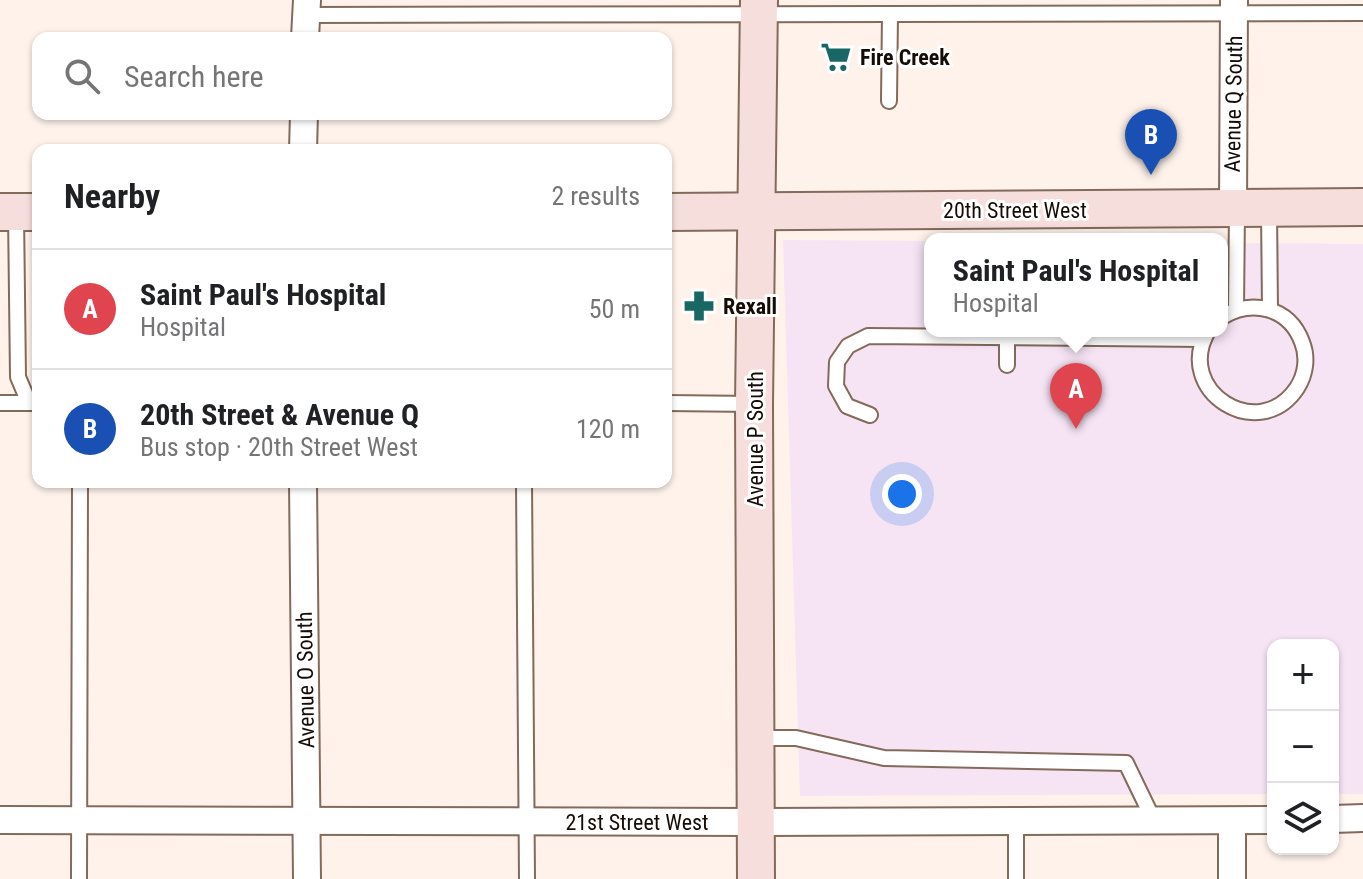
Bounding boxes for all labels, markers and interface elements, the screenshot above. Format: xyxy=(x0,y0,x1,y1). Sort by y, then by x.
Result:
search box xyxy=(32,32,672,120)
street label: Avenue Q South xyxy=(1220,35,1247,173)
supermarket icon: Fire Creek xyxy=(819,40,853,74)
place label: Fire Creek xyxy=(860,45,950,70)
icon: search xyxy=(60,54,104,98)
text: Search here xyxy=(124,59,264,94)
pin: B xyxy=(1125,109,1177,175)
text: Nearby xyxy=(64,176,160,216)
text: 2 results xyxy=(551,181,640,211)
street label: 20th Street West xyxy=(943,198,1087,223)
popup xyxy=(924,233,1228,337)
text: Saint Paul's Hospital xyxy=(953,253,1199,288)
text: Saint Paul's Hospital xyxy=(140,277,386,312)
text: Hospital xyxy=(953,288,1039,318)
pharmacy icon: Rexall xyxy=(682,289,716,323)
text: A xyxy=(82,294,98,324)
text: 50 m xyxy=(589,294,640,324)
place label: Rexall xyxy=(723,294,777,319)
text: Hospital xyxy=(140,312,226,342)
pin: A xyxy=(1050,363,1102,429)
street label: Avenue P South xyxy=(743,371,768,507)
text: 20th Street & Avenue Q xyxy=(140,397,419,432)
text: B xyxy=(83,414,97,444)
text: 120 m xyxy=(576,414,640,444)
text: Bus stop · 20th Street West xyxy=(140,432,418,462)
your location xyxy=(882,474,922,514)
street label: Avenue O South xyxy=(292,611,319,749)
map controls xyxy=(1267,639,1339,855)
button: + xyxy=(1267,639,1339,711)
button: − xyxy=(1267,711,1339,783)
button: layers xyxy=(1267,783,1339,855)
street label: 21st Street West xyxy=(565,810,709,835)

